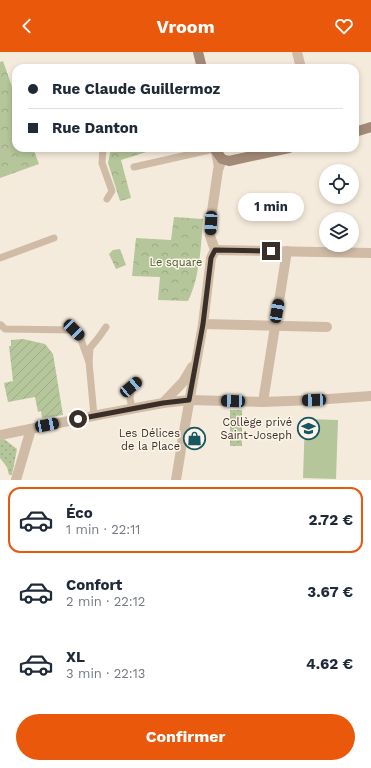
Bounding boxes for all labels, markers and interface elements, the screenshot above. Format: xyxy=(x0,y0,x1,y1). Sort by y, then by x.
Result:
icon: back xyxy=(16,15,38,37)
icon: heart xyxy=(333,15,355,37)
text: Vroom xyxy=(156,16,215,37)
text: Rue Claude Guillermoz xyxy=(52,80,220,98)
text: Rue Danton xyxy=(52,119,138,137)
map controls xyxy=(319,164,359,252)
button: locate xyxy=(319,164,359,204)
callout: 1 min xyxy=(238,193,304,221)
text: 1 min xyxy=(254,199,288,214)
car xyxy=(204,211,218,235)
button: layers xyxy=(319,212,359,252)
route end xyxy=(262,242,280,260)
park label: Le square xyxy=(150,256,202,269)
car xyxy=(269,298,285,324)
car xyxy=(61,317,87,343)
car xyxy=(118,375,144,399)
car xyxy=(302,394,326,406)
car xyxy=(221,395,245,407)
route start xyxy=(69,410,87,428)
school or university icon: Collège privé Saint-Joseph xyxy=(295,415,321,441)
place label: Collège privé Saint-Joseph xyxy=(221,416,292,442)
car xyxy=(34,417,60,433)
shop icon: Les Délices de la Place xyxy=(182,426,208,452)
place label: Les Délices de la Place xyxy=(119,427,180,453)
icon: car xyxy=(18,502,54,538)
text: Éco xyxy=(66,504,93,522)
text: 2.72 € xyxy=(309,511,353,529)
text: 1 min · 22:11 xyxy=(66,522,140,537)
icon: car xyxy=(18,574,54,610)
text: Confort xyxy=(66,576,122,594)
text: 3.67 € xyxy=(307,583,353,601)
text: 2 min · 22:12 xyxy=(66,594,145,609)
icon: car xyxy=(18,646,54,682)
text: XL xyxy=(66,648,85,666)
text: 4.62 € xyxy=(306,655,353,673)
text: 3 min · 22:13 xyxy=(66,666,145,681)
button: Confirmer xyxy=(16,714,355,760)

